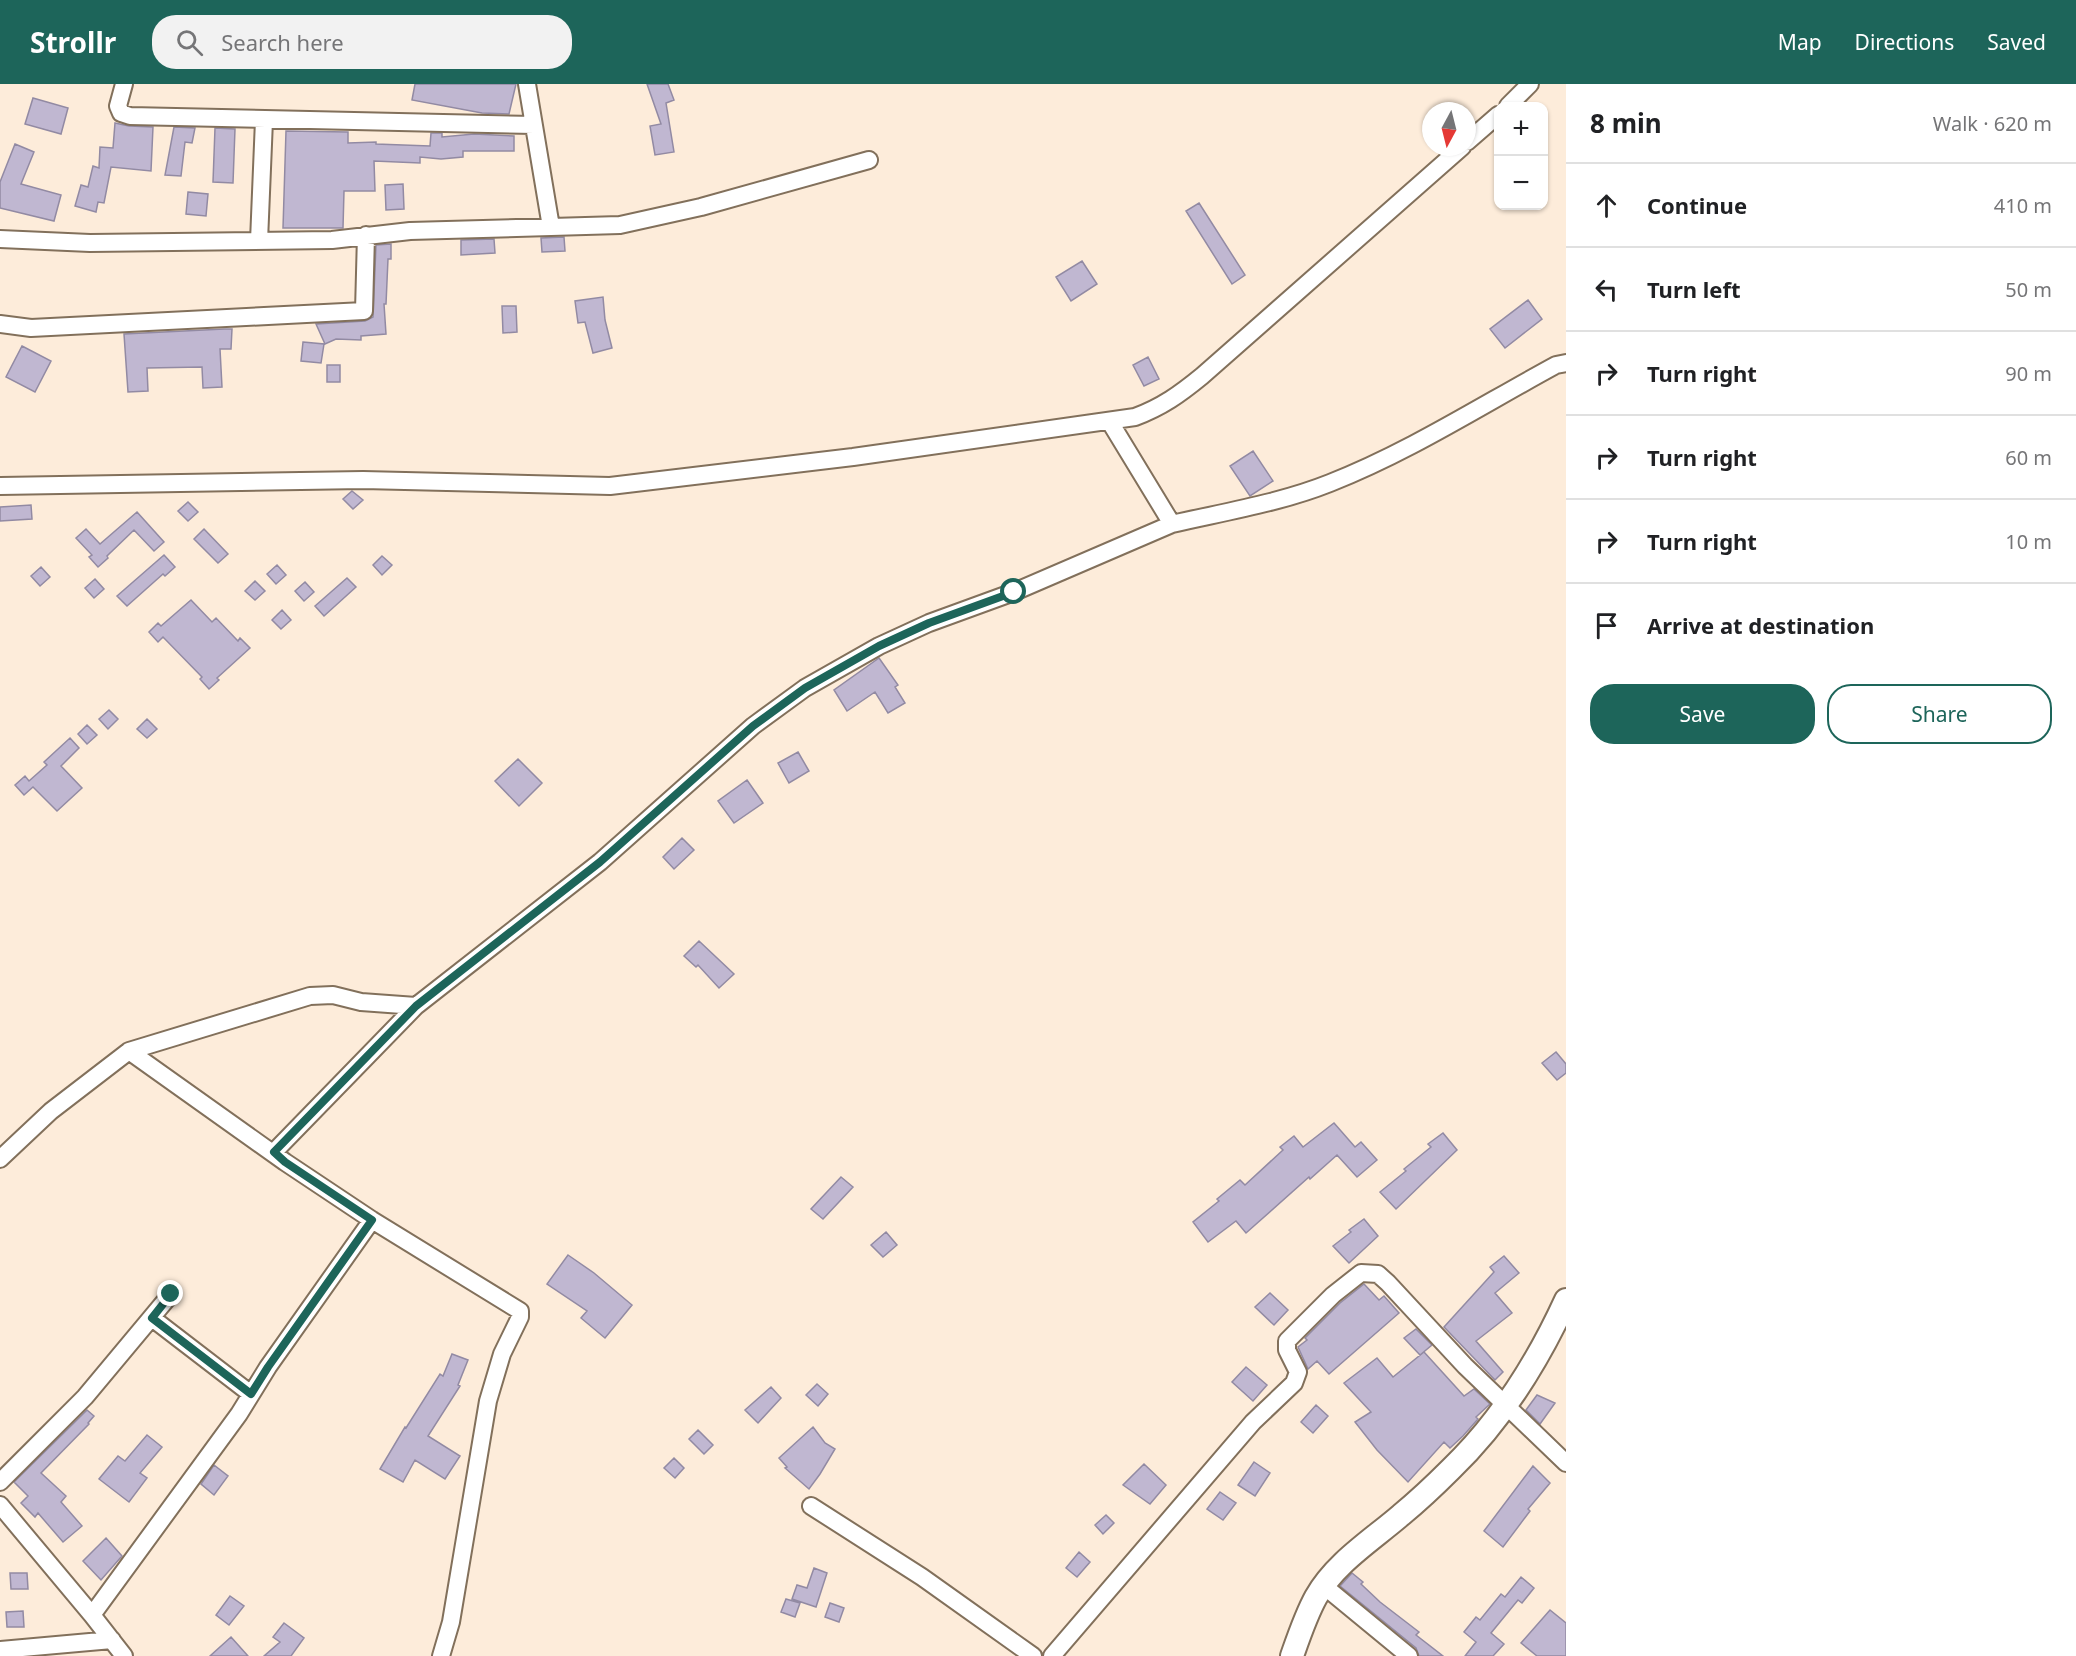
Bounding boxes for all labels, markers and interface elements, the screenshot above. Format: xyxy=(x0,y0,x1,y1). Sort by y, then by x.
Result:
search box xyxy=(152,15,572,69)
text: Strollr xyxy=(30,23,116,61)
icon: search xyxy=(173,26,206,59)
text: Search here xyxy=(221,27,344,57)
text: Map xyxy=(1778,28,1822,56)
text: Directions xyxy=(1855,28,1954,56)
text: Saved xyxy=(1987,28,2046,56)
north arrow xyxy=(1422,102,1476,156)
map controls xyxy=(1494,102,1548,210)
button: + xyxy=(1494,102,1548,156)
text: 8 min xyxy=(1590,105,1662,141)
text: Walk · 620 m xyxy=(1933,110,2052,137)
button: − xyxy=(1494,156,1548,210)
icon: ahead xyxy=(1590,189,1623,222)
text: Continue xyxy=(1647,190,1747,220)
text: 410 m xyxy=(1994,192,2052,219)
icon: left xyxy=(1590,273,1623,306)
text: Turn left xyxy=(1647,274,1741,304)
text: 50 m xyxy=(2005,276,2052,303)
icon: right xyxy=(1590,357,1623,390)
text: Turn right xyxy=(1647,358,1757,388)
text: 90 m xyxy=(2005,360,2052,387)
icon: right xyxy=(1590,441,1623,474)
text: Turn right xyxy=(1647,442,1757,472)
text: 60 m xyxy=(2005,444,2052,471)
icon: right xyxy=(1590,525,1623,558)
text: Turn right xyxy=(1647,526,1757,556)
text: 10 m xyxy=(2005,528,2052,555)
route start xyxy=(1000,578,1026,604)
icon: arrive xyxy=(1590,609,1623,642)
text: Arrive at destination xyxy=(1647,610,1874,640)
button: Save xyxy=(1590,684,1815,744)
button: Share xyxy=(1827,684,2052,744)
route end xyxy=(157,1280,183,1306)

